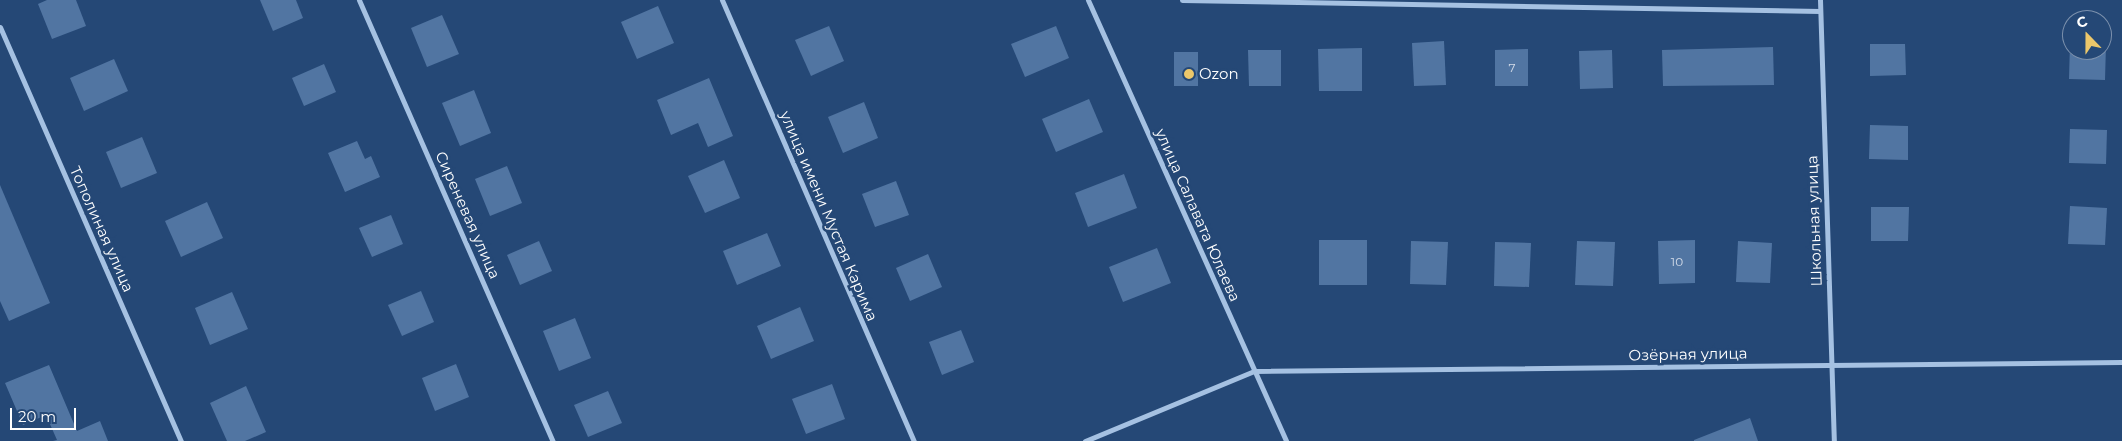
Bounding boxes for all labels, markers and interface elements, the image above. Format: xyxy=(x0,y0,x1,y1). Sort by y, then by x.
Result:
north arrow xyxy=(2062,10,2112,60)
text: С xyxy=(2074,12,2090,32)
house number: 7 xyxy=(1508,61,1516,75)
place label: Ozon xyxy=(1199,65,1239,83)
marker: Ozon xyxy=(1183,68,1195,80)
street label: улица имени Мустая Карима xyxy=(776,108,882,324)
street label: улица Салавата Юлаева xyxy=(1152,126,1244,304)
street label: Сиреневая улица xyxy=(432,148,504,282)
street label: Школьная улица xyxy=(1803,155,1825,287)
street label: Тополиная улица xyxy=(66,163,138,295)
house number: 10 xyxy=(1671,255,1683,269)
street label: Озёрная улица xyxy=(1628,344,1748,364)
scale bar xyxy=(12,398,79,430)
text: 20 m xyxy=(18,407,56,426)

